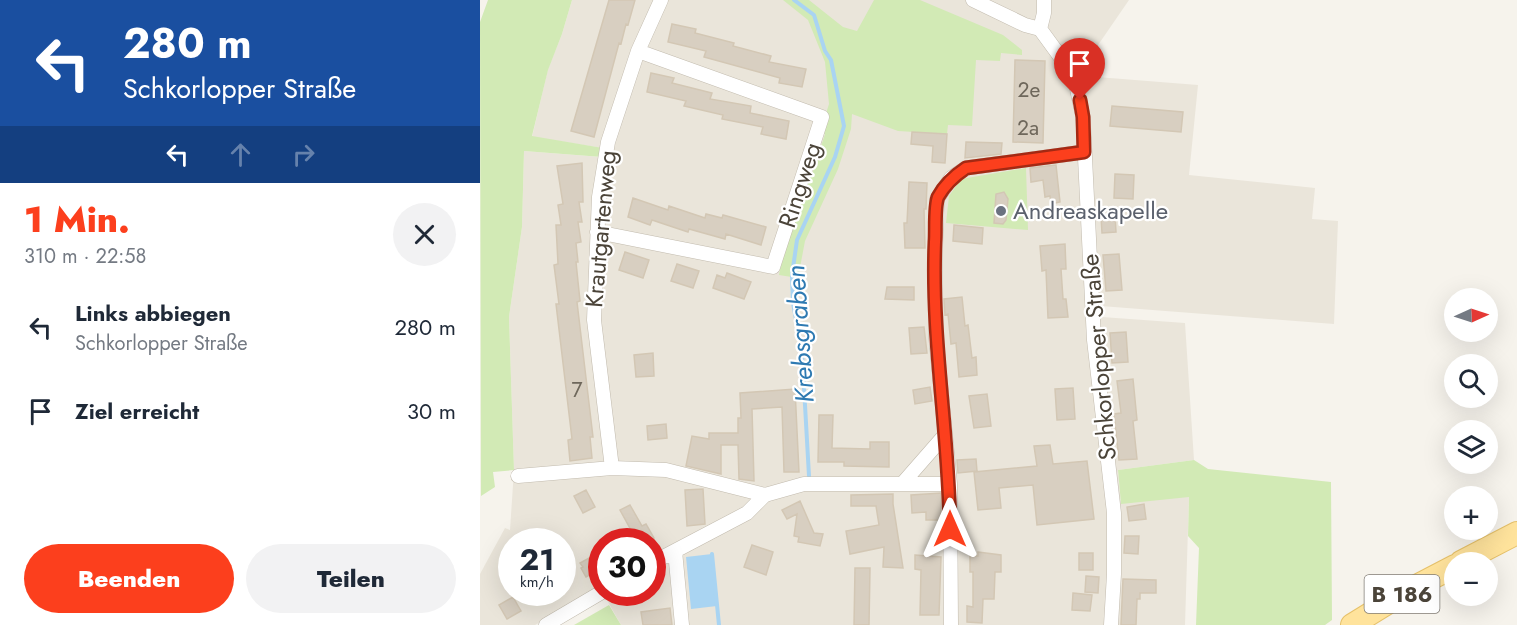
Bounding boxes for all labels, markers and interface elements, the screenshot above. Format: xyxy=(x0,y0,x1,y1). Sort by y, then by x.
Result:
text: 280 m xyxy=(123,13,252,74)
icon: left xyxy=(24,24,102,102)
pin xyxy=(1054,38,1105,100)
icon: arrive xyxy=(1063,47,1096,80)
text: Schkorlopper Straße xyxy=(123,69,356,108)
house number: 2e xyxy=(1018,75,1041,105)
house number: 2a xyxy=(1017,113,1039,143)
icon: left xyxy=(161,138,194,171)
icon: ahead xyxy=(224,138,257,171)
icon: right xyxy=(287,138,320,171)
street label: Ringweg xyxy=(769,138,830,232)
street label: Krautgartenweg xyxy=(576,149,625,309)
text: 1 Min. xyxy=(24,193,130,245)
place label: Andreaskapelle xyxy=(1013,193,1168,228)
button: close xyxy=(393,203,456,266)
marker: Andreaskapelle xyxy=(994,204,1008,218)
text: 310 m · 22:58 xyxy=(24,242,146,271)
street label: Schkorlopper Straße xyxy=(1072,252,1125,462)
water label: Krebsgraben xyxy=(776,264,824,404)
north arrow xyxy=(1444,288,1498,342)
map controls xyxy=(1444,288,1498,606)
text: Links abbiegen xyxy=(75,297,231,329)
icon: left xyxy=(24,311,57,344)
text: 280 m xyxy=(395,311,456,343)
text: Schkorlopper Straße xyxy=(75,329,248,358)
button: search xyxy=(1444,354,1498,408)
house number: 7 xyxy=(571,375,583,405)
icon: arrive xyxy=(24,395,57,428)
text: Ziel erreicht xyxy=(75,395,199,427)
text: 30 m xyxy=(407,395,456,427)
button: layers xyxy=(1444,420,1498,474)
button: + xyxy=(1444,486,1498,540)
position arrow xyxy=(918,497,982,561)
speed limit sign: 30 xyxy=(588,528,666,606)
text: 21 xyxy=(520,538,554,581)
button: Beenden xyxy=(24,544,234,613)
button: Teilen xyxy=(246,544,456,613)
button: − xyxy=(1444,552,1498,606)
text: km/h xyxy=(520,571,554,593)
road number: B 186 xyxy=(1364,575,1440,613)

